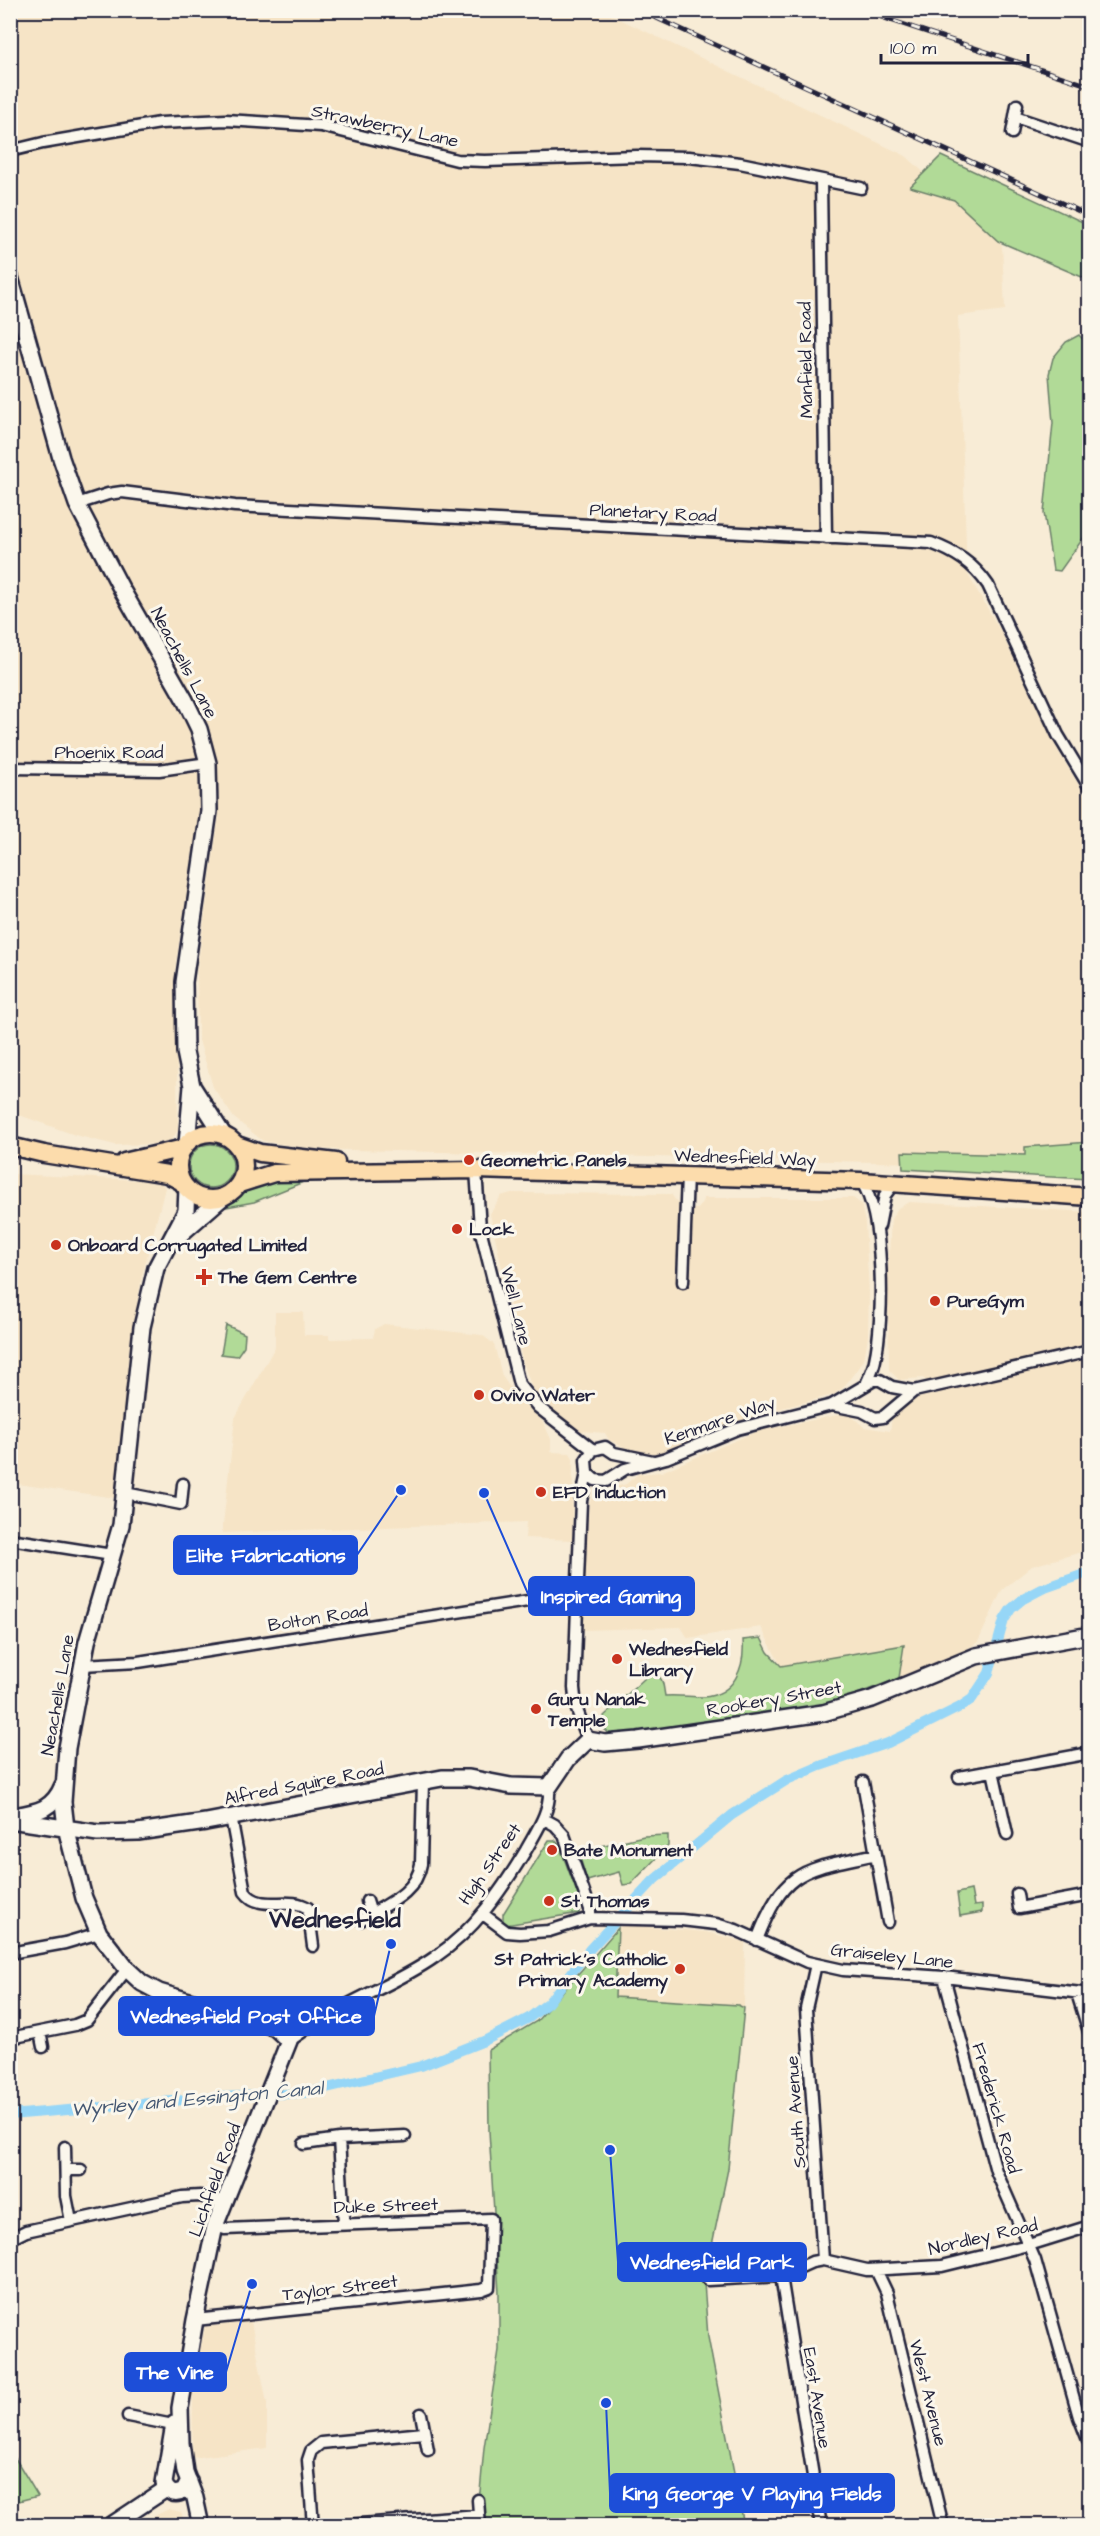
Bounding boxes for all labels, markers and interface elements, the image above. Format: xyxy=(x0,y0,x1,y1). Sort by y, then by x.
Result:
scale bar xyxy=(881,27,1028,65)
text: 100 m xyxy=(890,36,936,61)
street label: Strawberry Lane xyxy=(309,98,461,155)
street label: Manfield Road xyxy=(792,301,820,419)
street label: Planetary Road xyxy=(589,497,717,530)
street label: Neachells Lane xyxy=(144,603,224,723)
street label: Phoenix Road xyxy=(54,740,164,765)
street label: Wednesfield Way xyxy=(674,1143,817,1174)
place label: Geometric Panels xyxy=(481,1148,627,1173)
marker: Geometric Panels xyxy=(462,1153,476,1167)
place label: Lock xyxy=(469,1217,515,1242)
marker: Lock xyxy=(450,1222,464,1236)
place label: Onboard Corrugated Limited xyxy=(68,1233,308,1259)
marker: Onboard Corrugated Limited xyxy=(49,1238,63,1252)
street label: Well Lane xyxy=(494,1264,538,1348)
place label: The Gem Centre xyxy=(217,1265,357,1290)
marker: The Gem Centre xyxy=(195,1268,213,1286)
place label: PureGym xyxy=(947,1289,1025,1315)
marker: PureGym xyxy=(928,1294,942,1308)
place label: Ovivo Water xyxy=(491,1383,595,1408)
marker: Ovivo Water xyxy=(472,1388,486,1402)
street label: Kenmare Way xyxy=(661,1390,779,1453)
place label: EFD Induction xyxy=(553,1480,666,1505)
marker: EFD Induction xyxy=(534,1485,548,1499)
callout: Elite Fabrications xyxy=(174,1536,357,1574)
text: Elite Fabrications xyxy=(186,1542,346,1570)
callout: Inspired Gaming xyxy=(529,1577,694,1615)
text: Inspired Gaming xyxy=(541,1583,682,1612)
street label: Bolton Road xyxy=(266,1598,370,1638)
street label: Neachells Lane xyxy=(35,1632,81,1757)
place label: Wednesfield Library xyxy=(628,1637,729,1684)
marker: Wednesfield Library xyxy=(610,1652,624,1666)
street label: Rookery Street xyxy=(705,1675,844,1724)
place label: Guru Nanak Temple xyxy=(547,1687,646,1733)
marker: Guru Nanak Temple xyxy=(529,1702,543,1716)
street label: Alfred Squire Road xyxy=(222,1756,386,1812)
street label: High Street xyxy=(453,1818,529,1910)
place label: Bate Monument xyxy=(564,1838,694,1863)
marker: Bate Monument xyxy=(545,1843,559,1857)
place label: St Thomas xyxy=(560,1889,650,1914)
marker: St Thomas xyxy=(542,1894,556,1908)
district label: Wednesfield xyxy=(268,1903,402,1937)
street label: Graiseley Lane xyxy=(829,1937,955,1976)
place label: St Patrick's Catholic Primary Academy xyxy=(494,1947,669,1994)
marker: St Patrick's Catholic Primary Academy xyxy=(673,1962,687,1976)
callout: Wednesfield Post Office xyxy=(119,1997,374,2035)
text: Wednesfield Post Office xyxy=(129,2003,362,2031)
street label: Frederick Road xyxy=(965,2040,1027,2176)
street label: South Avenue xyxy=(780,2055,812,2169)
water label: Wyrley and Essington Canal xyxy=(70,2074,327,2125)
street label: Lichfield Road xyxy=(183,2120,247,2240)
street label: Duke Street xyxy=(333,2192,439,2220)
street label: Nordley Road xyxy=(926,2212,1040,2263)
callout: Wednesfield Park xyxy=(618,2243,806,2281)
text: Wednesfield Park xyxy=(629,2249,795,2277)
street label: Taylor Street xyxy=(281,2268,400,2308)
street label: West Avenue xyxy=(903,2337,953,2449)
street label: East Avenue xyxy=(797,2346,837,2450)
callout: The Vine xyxy=(125,2353,226,2391)
text: The Vine xyxy=(135,2359,214,2387)
callout: King George V Playing Fields xyxy=(610,2474,894,2512)
text: King George V Playing Fields xyxy=(622,2480,882,2509)

